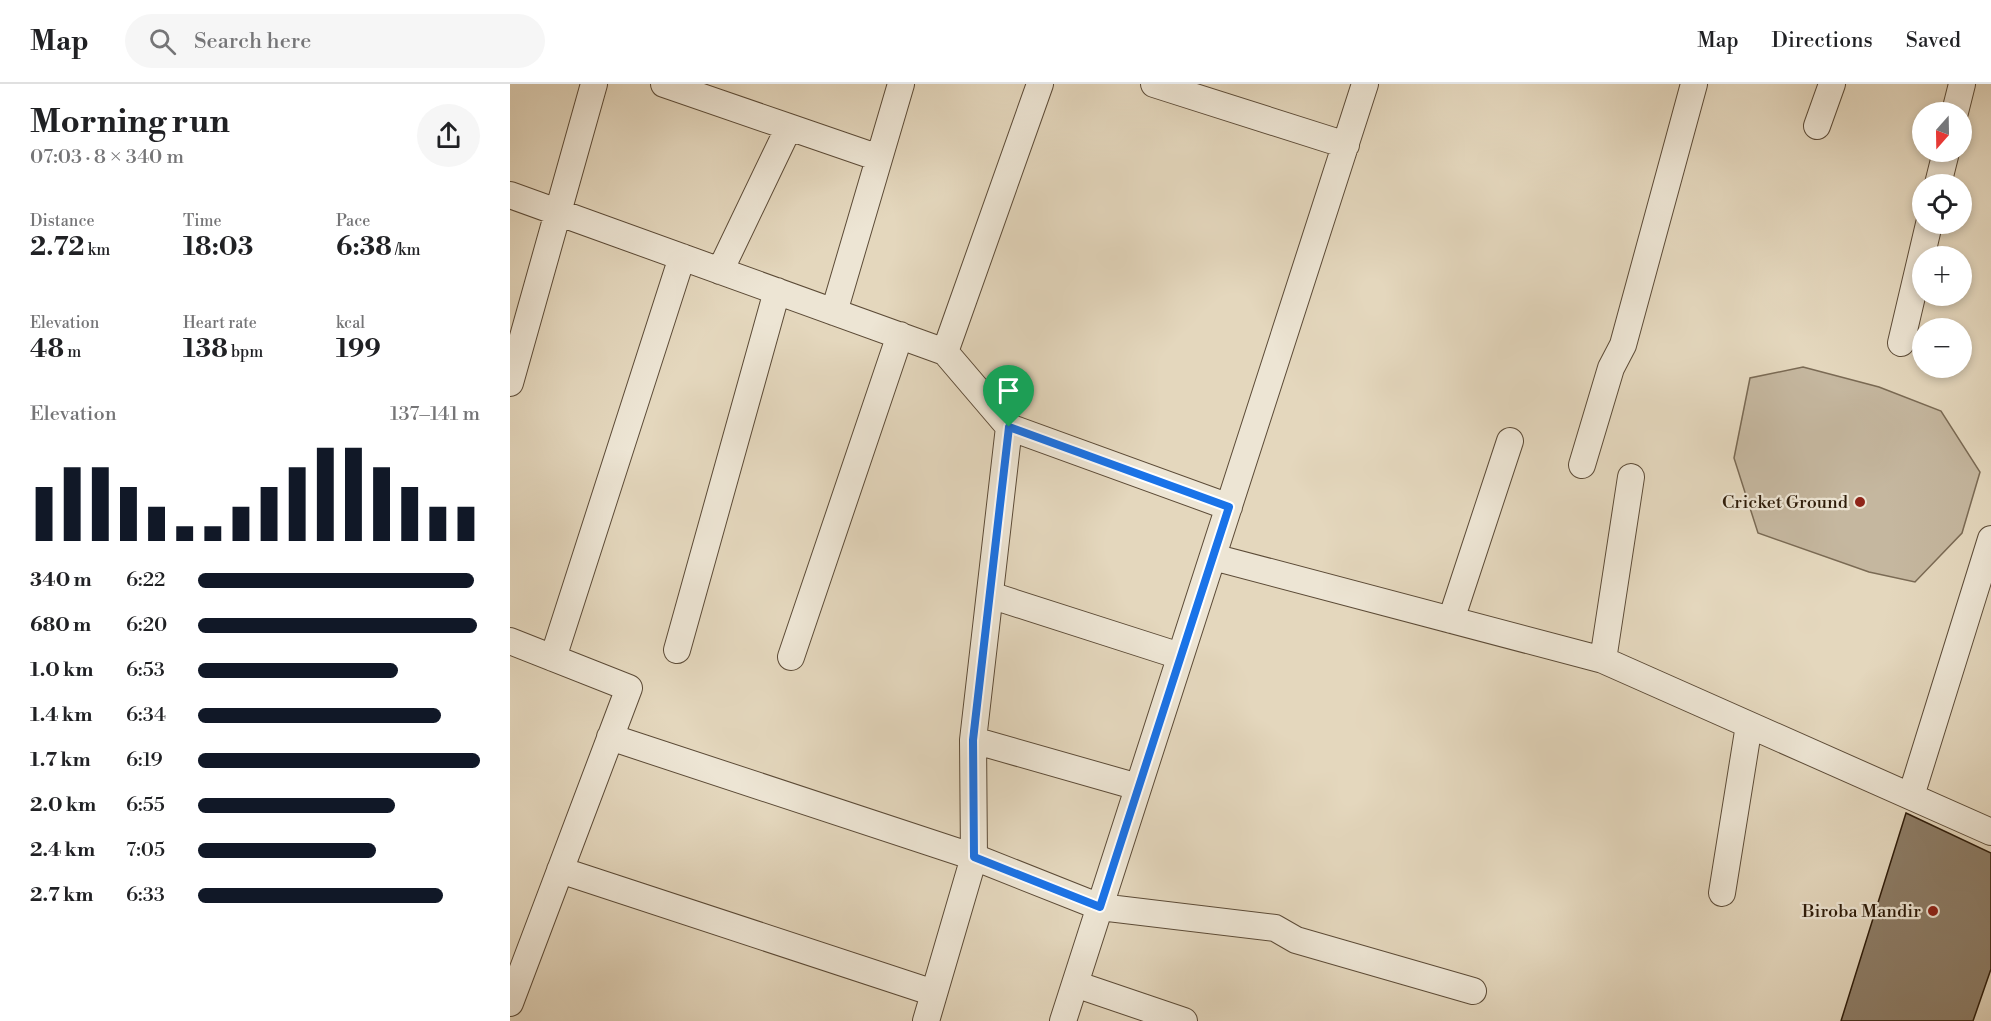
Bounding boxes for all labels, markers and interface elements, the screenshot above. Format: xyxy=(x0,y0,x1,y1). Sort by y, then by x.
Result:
search box xyxy=(125,14,545,68)
text: Map xyxy=(30,24,89,59)
icon: search xyxy=(146,25,179,58)
text: Search here xyxy=(194,28,311,55)
text: Map xyxy=(1697,28,1739,54)
text: Directions xyxy=(1772,28,1873,54)
text: Saved xyxy=(1906,28,1961,54)
text: Morning run xyxy=(30,102,230,143)
north arrow xyxy=(1912,102,1972,162)
map controls xyxy=(1912,102,1972,378)
button: share xyxy=(417,104,480,167)
text: 07:03 · 8 × 340 m xyxy=(30,145,184,170)
button: locate xyxy=(1912,174,1972,234)
text: Distance xyxy=(30,211,95,231)
text: Time xyxy=(183,211,222,231)
text: Pace xyxy=(336,211,370,231)
text: 2.72 xyxy=(30,231,85,263)
text: 18:03 xyxy=(183,231,253,263)
text: 6:38 xyxy=(336,231,392,263)
text: km xyxy=(85,240,110,260)
text: /km xyxy=(392,240,420,260)
button: + xyxy=(1912,246,1972,306)
text: Elevation xyxy=(30,313,99,333)
text: Heart rate xyxy=(183,313,257,333)
text: kcal xyxy=(336,313,365,333)
button: − xyxy=(1912,318,1972,378)
text: 48 xyxy=(30,333,64,365)
text: 138 xyxy=(183,333,228,365)
text: 199 xyxy=(336,333,381,365)
text: m xyxy=(64,342,81,362)
text: bpm xyxy=(228,342,263,362)
pin xyxy=(983,365,1034,427)
icon: arrive xyxy=(992,374,1025,407)
text: Elevation xyxy=(30,402,117,427)
text: 137–141 m xyxy=(390,402,480,427)
place label: Cricket Ground xyxy=(1722,491,1849,514)
marker: Cricket Ground xyxy=(1853,495,1867,509)
text: 340 m xyxy=(30,568,92,593)
text: 6:22 xyxy=(126,568,165,593)
text: 680 m xyxy=(30,613,91,638)
text: 6:20 xyxy=(126,613,167,638)
text: 1.0 km xyxy=(30,658,94,683)
text: 6:53 xyxy=(126,658,165,683)
text: 1.4 km xyxy=(30,703,92,728)
text: 6:34 xyxy=(126,703,166,728)
text: 1.7 km xyxy=(30,748,91,773)
text: 6:19 xyxy=(126,748,163,773)
text: 2.0 km xyxy=(30,793,96,818)
text: 6:55 xyxy=(126,793,165,818)
text: 2.4 km xyxy=(30,838,95,863)
text: 7:05 xyxy=(126,838,165,863)
text: 2.7 km xyxy=(30,883,94,908)
text: 6:33 xyxy=(126,883,165,908)
place label: Biroba Mandir xyxy=(1801,900,1921,923)
marker: Biroba Mandir xyxy=(1926,904,1940,918)

